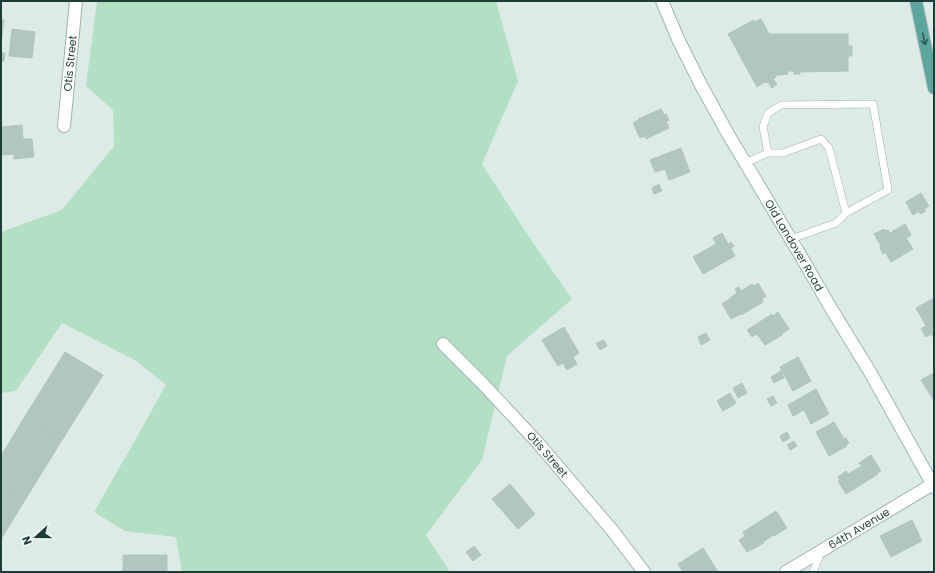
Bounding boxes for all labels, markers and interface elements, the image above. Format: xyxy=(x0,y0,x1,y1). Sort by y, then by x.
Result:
one-way arrow xyxy=(920,32,928,45)
street label: Otis Street xyxy=(59,34,81,92)
street label: Old Landover Road xyxy=(761,196,827,294)
street label: Otis Street xyxy=(523,428,572,481)
street label: 64th Avenue xyxy=(825,504,893,553)
north arrow xyxy=(16,517,56,557)
text: N xyxy=(18,534,36,547)

